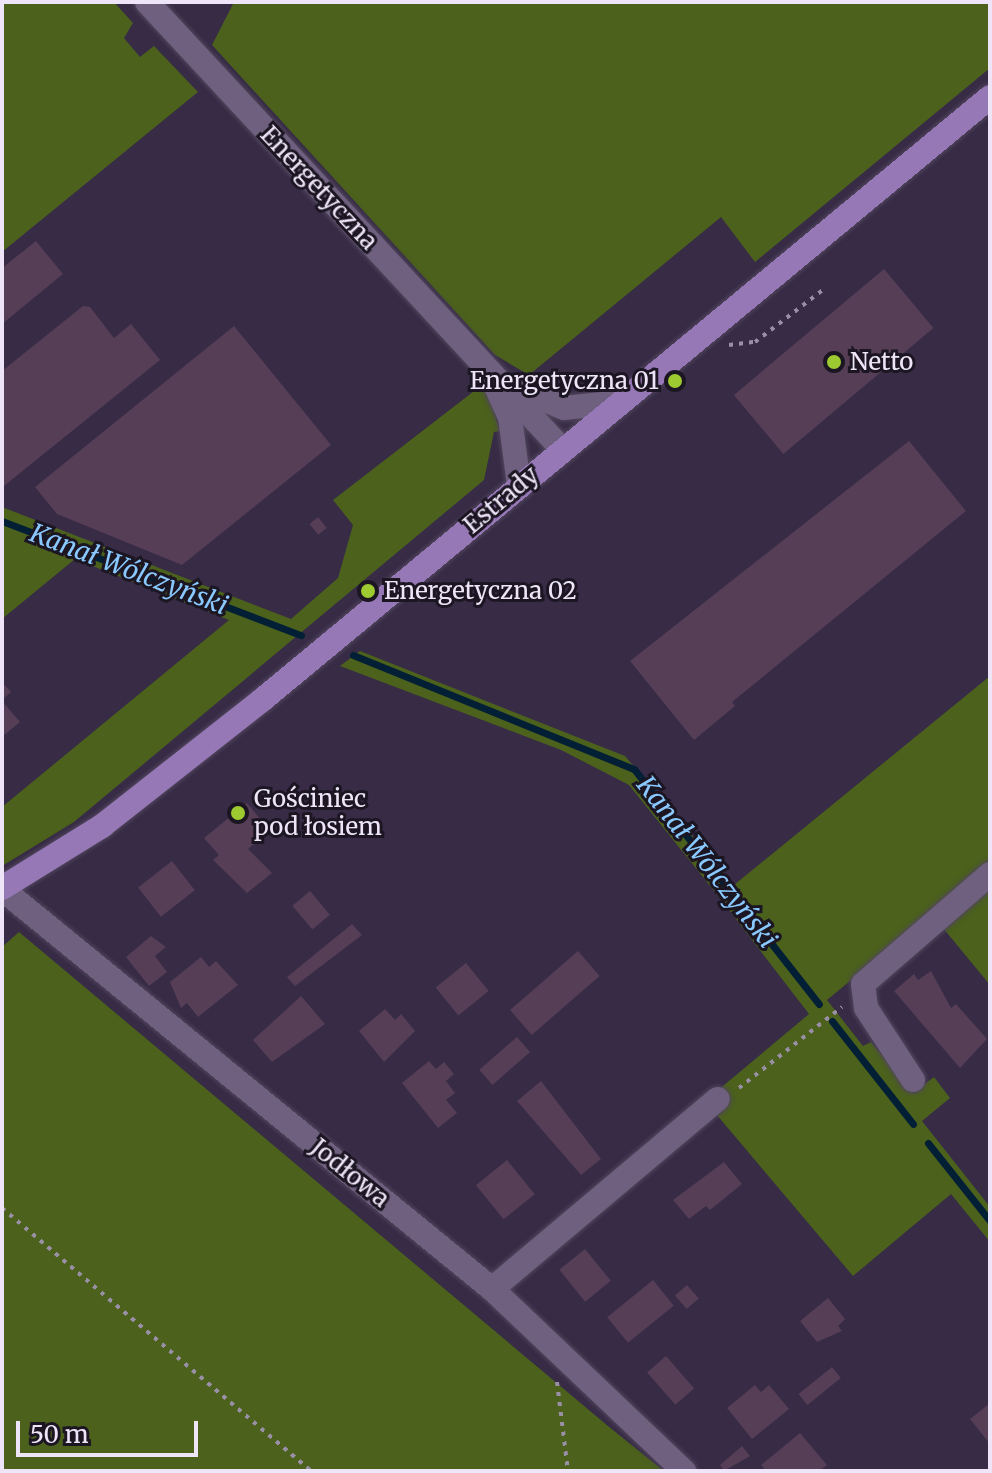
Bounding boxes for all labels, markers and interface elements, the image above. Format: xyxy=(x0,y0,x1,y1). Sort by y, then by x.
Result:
street label: Energetyczna xyxy=(255,120,383,256)
place label: Netto xyxy=(850,348,913,376)
marker: Netto xyxy=(825,353,843,371)
place label: Energetyczna 01 xyxy=(470,367,659,395)
marker: Energetyczna 01 xyxy=(666,372,684,390)
street label: Estrady xyxy=(458,460,544,540)
water label: Kanał Wólczyński xyxy=(26,517,232,621)
place label: Energetyczna 02 xyxy=(384,577,577,605)
marker: Energetyczna 02 xyxy=(359,582,377,600)
water label: Kanał Wólczyński xyxy=(630,770,784,954)
place label: Gościniec pod łosiem xyxy=(254,785,382,841)
marker: Gościniec pod łosiem xyxy=(229,804,247,822)
street label: Jodłowa xyxy=(305,1133,395,1213)
scale bar xyxy=(20,1405,202,1455)
text: 50 m xyxy=(30,1419,89,1450)

